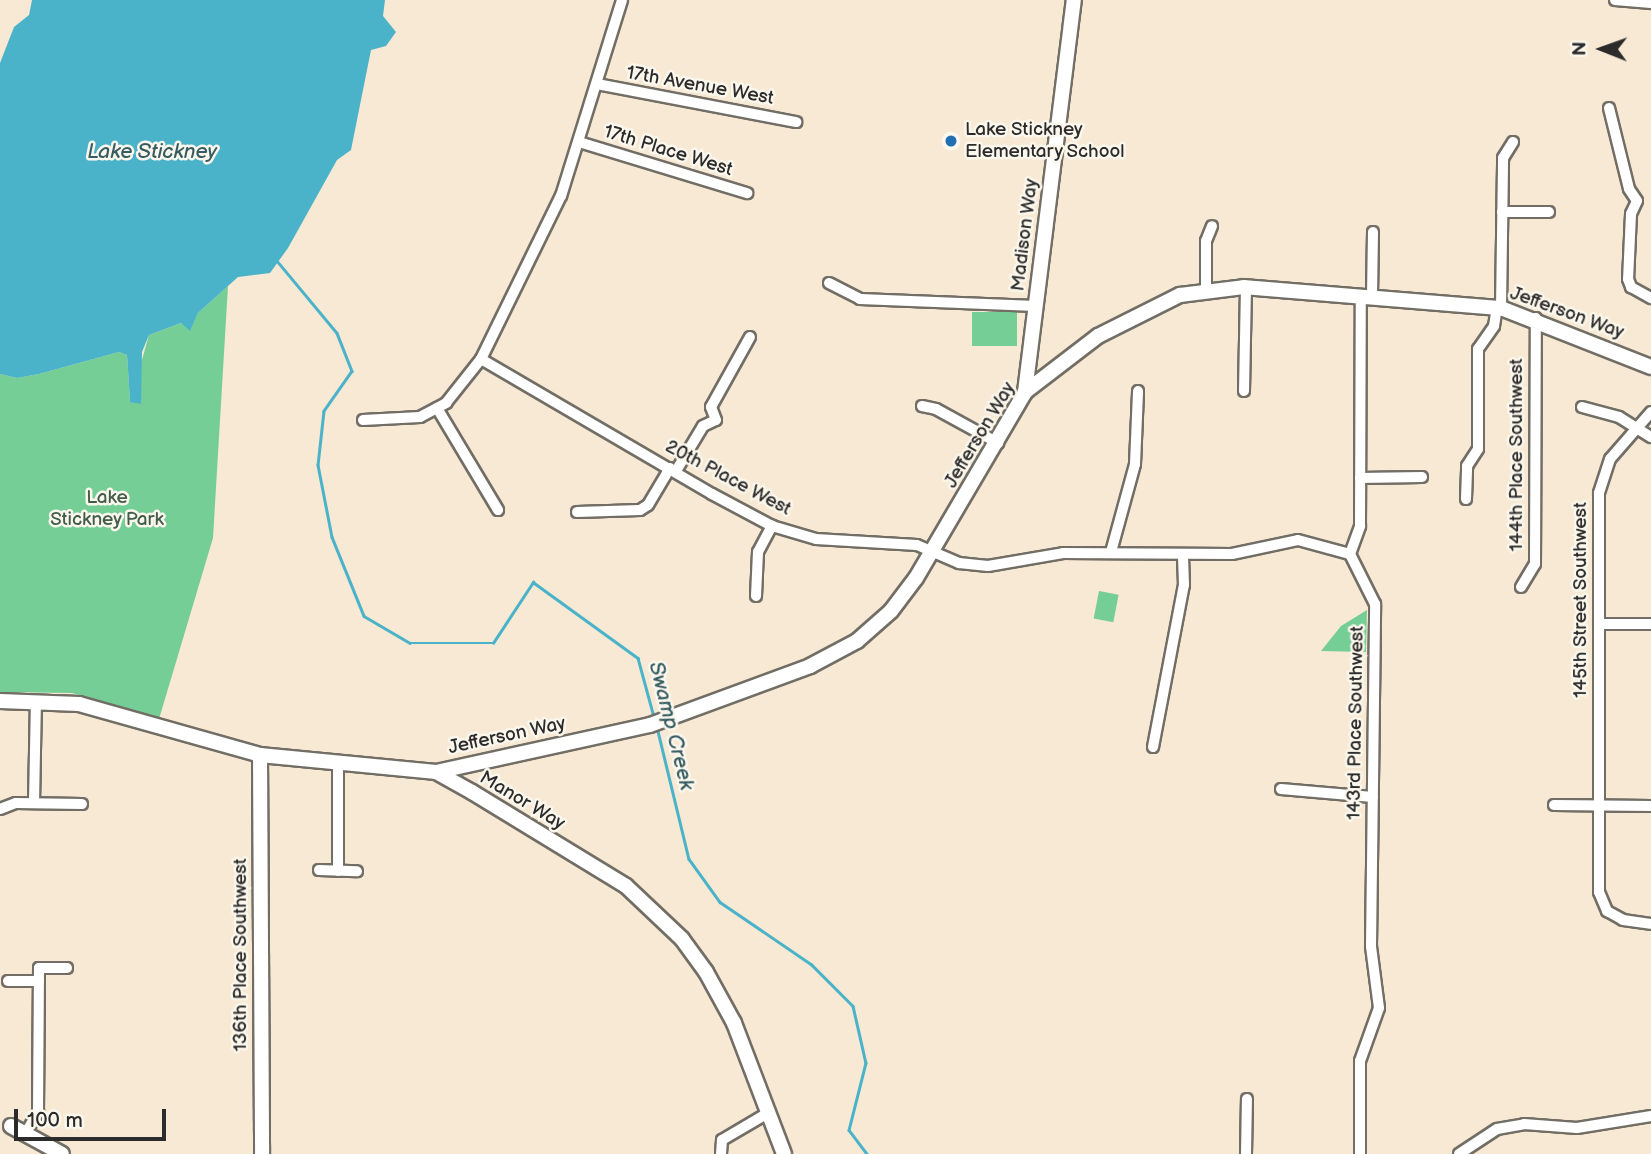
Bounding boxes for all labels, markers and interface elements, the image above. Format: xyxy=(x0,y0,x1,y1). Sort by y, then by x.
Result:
north arrow xyxy=(1567,14,1637,84)
text: N xyxy=(1569,41,1592,56)
street label: 17th Avenue West xyxy=(624,62,776,110)
place label: Lake Stickney Elementary School xyxy=(965,119,1126,163)
street label: 17th Place West xyxy=(600,120,736,182)
marker: Lake Stickney Elementary School xyxy=(943,133,959,149)
water label: Lake Stickney xyxy=(87,139,217,165)
street label: Madison Way xyxy=(1007,177,1043,293)
street label: Jefferson Way xyxy=(1507,282,1627,344)
street label: 144th Place Southwest xyxy=(1506,358,1528,552)
street label: Jefferson Way xyxy=(939,378,1021,492)
street label: 20th Place West xyxy=(661,435,795,521)
park label: Lake Stickney Park xyxy=(50,487,164,531)
street label: 145th Street Southwest xyxy=(1570,502,1592,698)
street label: 143rd Place Southwest xyxy=(1343,626,1369,820)
water label: Swamp Creek xyxy=(643,659,699,793)
street label: Jefferson Way xyxy=(446,712,568,760)
street label: Manor Way xyxy=(475,766,569,836)
street label: 136th Place Southwest xyxy=(230,858,252,1052)
scale bar xyxy=(18,1094,170,1138)
text: 100 m xyxy=(27,1108,83,1133)

